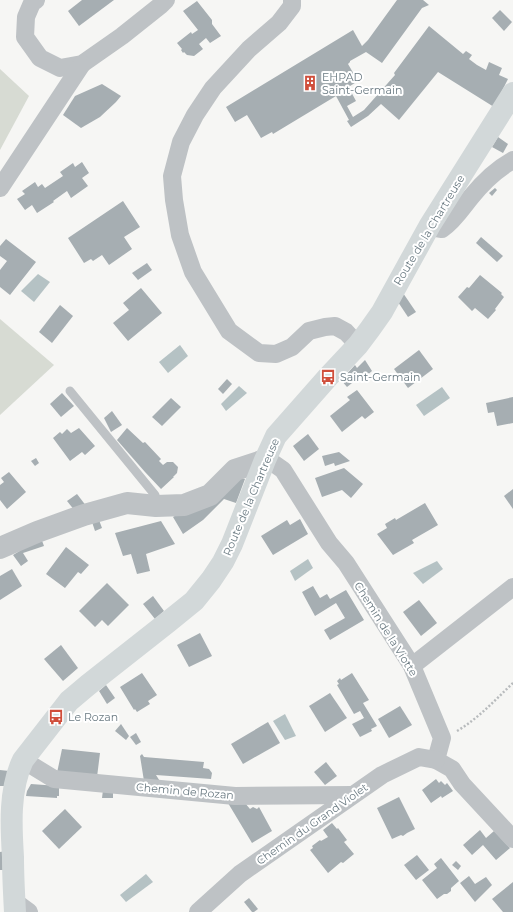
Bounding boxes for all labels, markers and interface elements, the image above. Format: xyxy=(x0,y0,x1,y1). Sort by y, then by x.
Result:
place label: EHPAD Saint-Germain xyxy=(322,70,402,97)
building icon: EHPAD Saint-Germain xyxy=(301,74,319,92)
street label: Route de la Chartreuse xyxy=(390,172,468,288)
bus stop icon: Saint-Germain xyxy=(319,368,337,386)
place label: Saint-Germain xyxy=(340,370,420,384)
street label: Route de la Chartreuse xyxy=(220,436,282,558)
street label: Chemin de la Viotte xyxy=(351,579,421,679)
bus stop icon: Le Rozan xyxy=(47,708,65,726)
place label: Le Rozan xyxy=(68,710,118,724)
street label: Chemin de Rozan xyxy=(136,780,234,802)
street label: Chemin du Grand Violet xyxy=(254,780,371,868)

